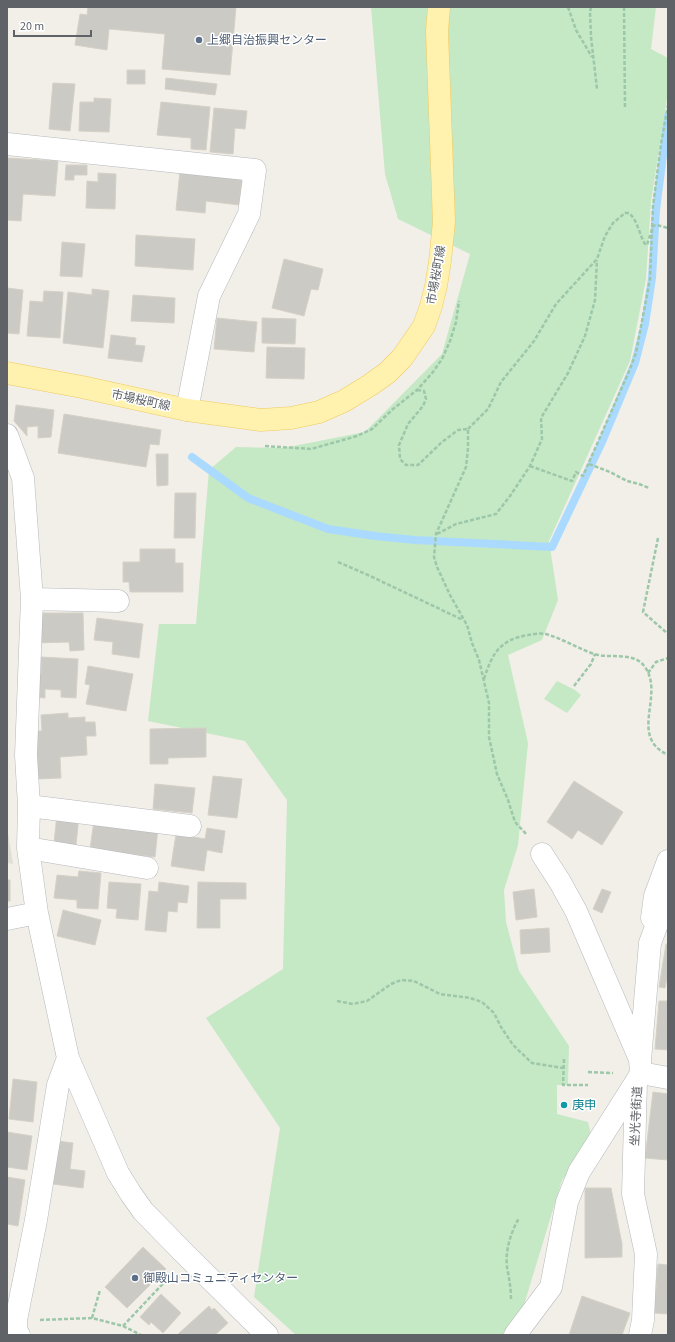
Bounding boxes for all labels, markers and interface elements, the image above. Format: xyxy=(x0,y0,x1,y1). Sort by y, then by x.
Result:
scale bar xyxy=(14,12,91,38)
text: 20 m xyxy=(20,18,44,35)
place label: 上郷自治振興センター xyxy=(207,32,327,49)
marker: 上郷自治振興センター xyxy=(194,35,204,45)
street label: 市場桜町線 xyxy=(423,244,450,306)
street label: 市場桜町線 xyxy=(110,386,172,415)
street label: 坐光寺街道 xyxy=(626,1086,647,1146)
place label: 庚申 xyxy=(572,1097,596,1114)
marker: 庚申 xyxy=(559,1100,569,1110)
place label: 御殿山コミュニティセンター xyxy=(143,1270,298,1287)
marker: 御殿山コミュニティセンター xyxy=(130,1273,140,1283)

